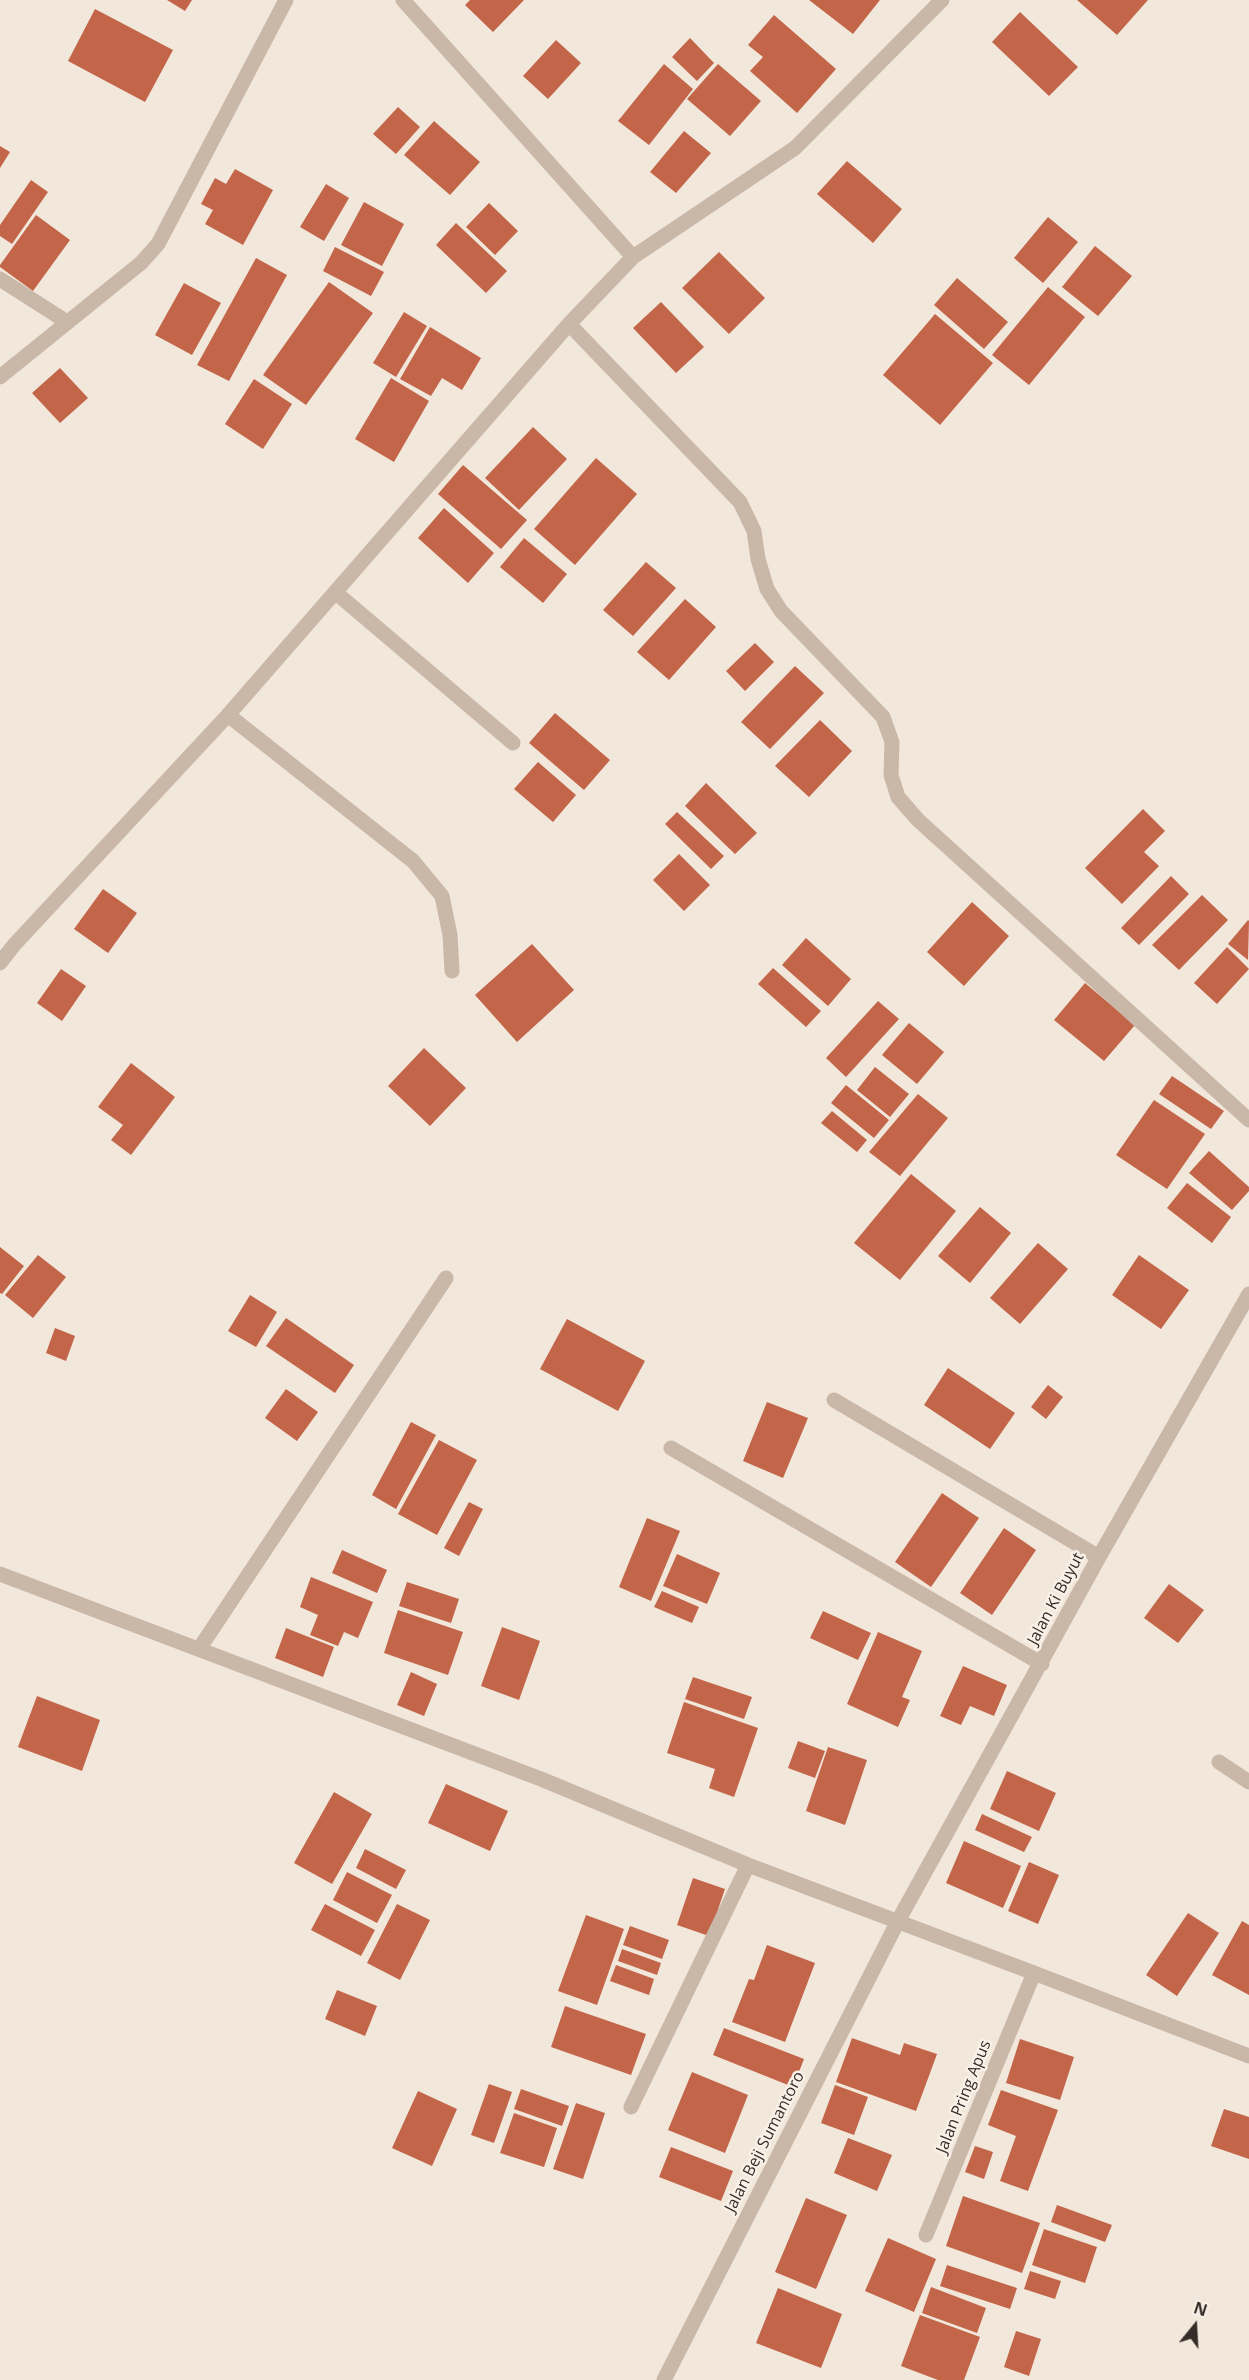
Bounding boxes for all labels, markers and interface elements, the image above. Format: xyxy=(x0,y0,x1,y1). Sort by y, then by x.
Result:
street label: Jalan Ki Buyut xyxy=(1024,1550,1088,1648)
street label: Jalan Pring Apus xyxy=(933,2038,995,2156)
street label: Jalan Beji Sumantoro xyxy=(721,2068,809,2216)
north arrow xyxy=(1165,2296,1225,2356)
text: N xyxy=(1191,2296,1210,2321)

